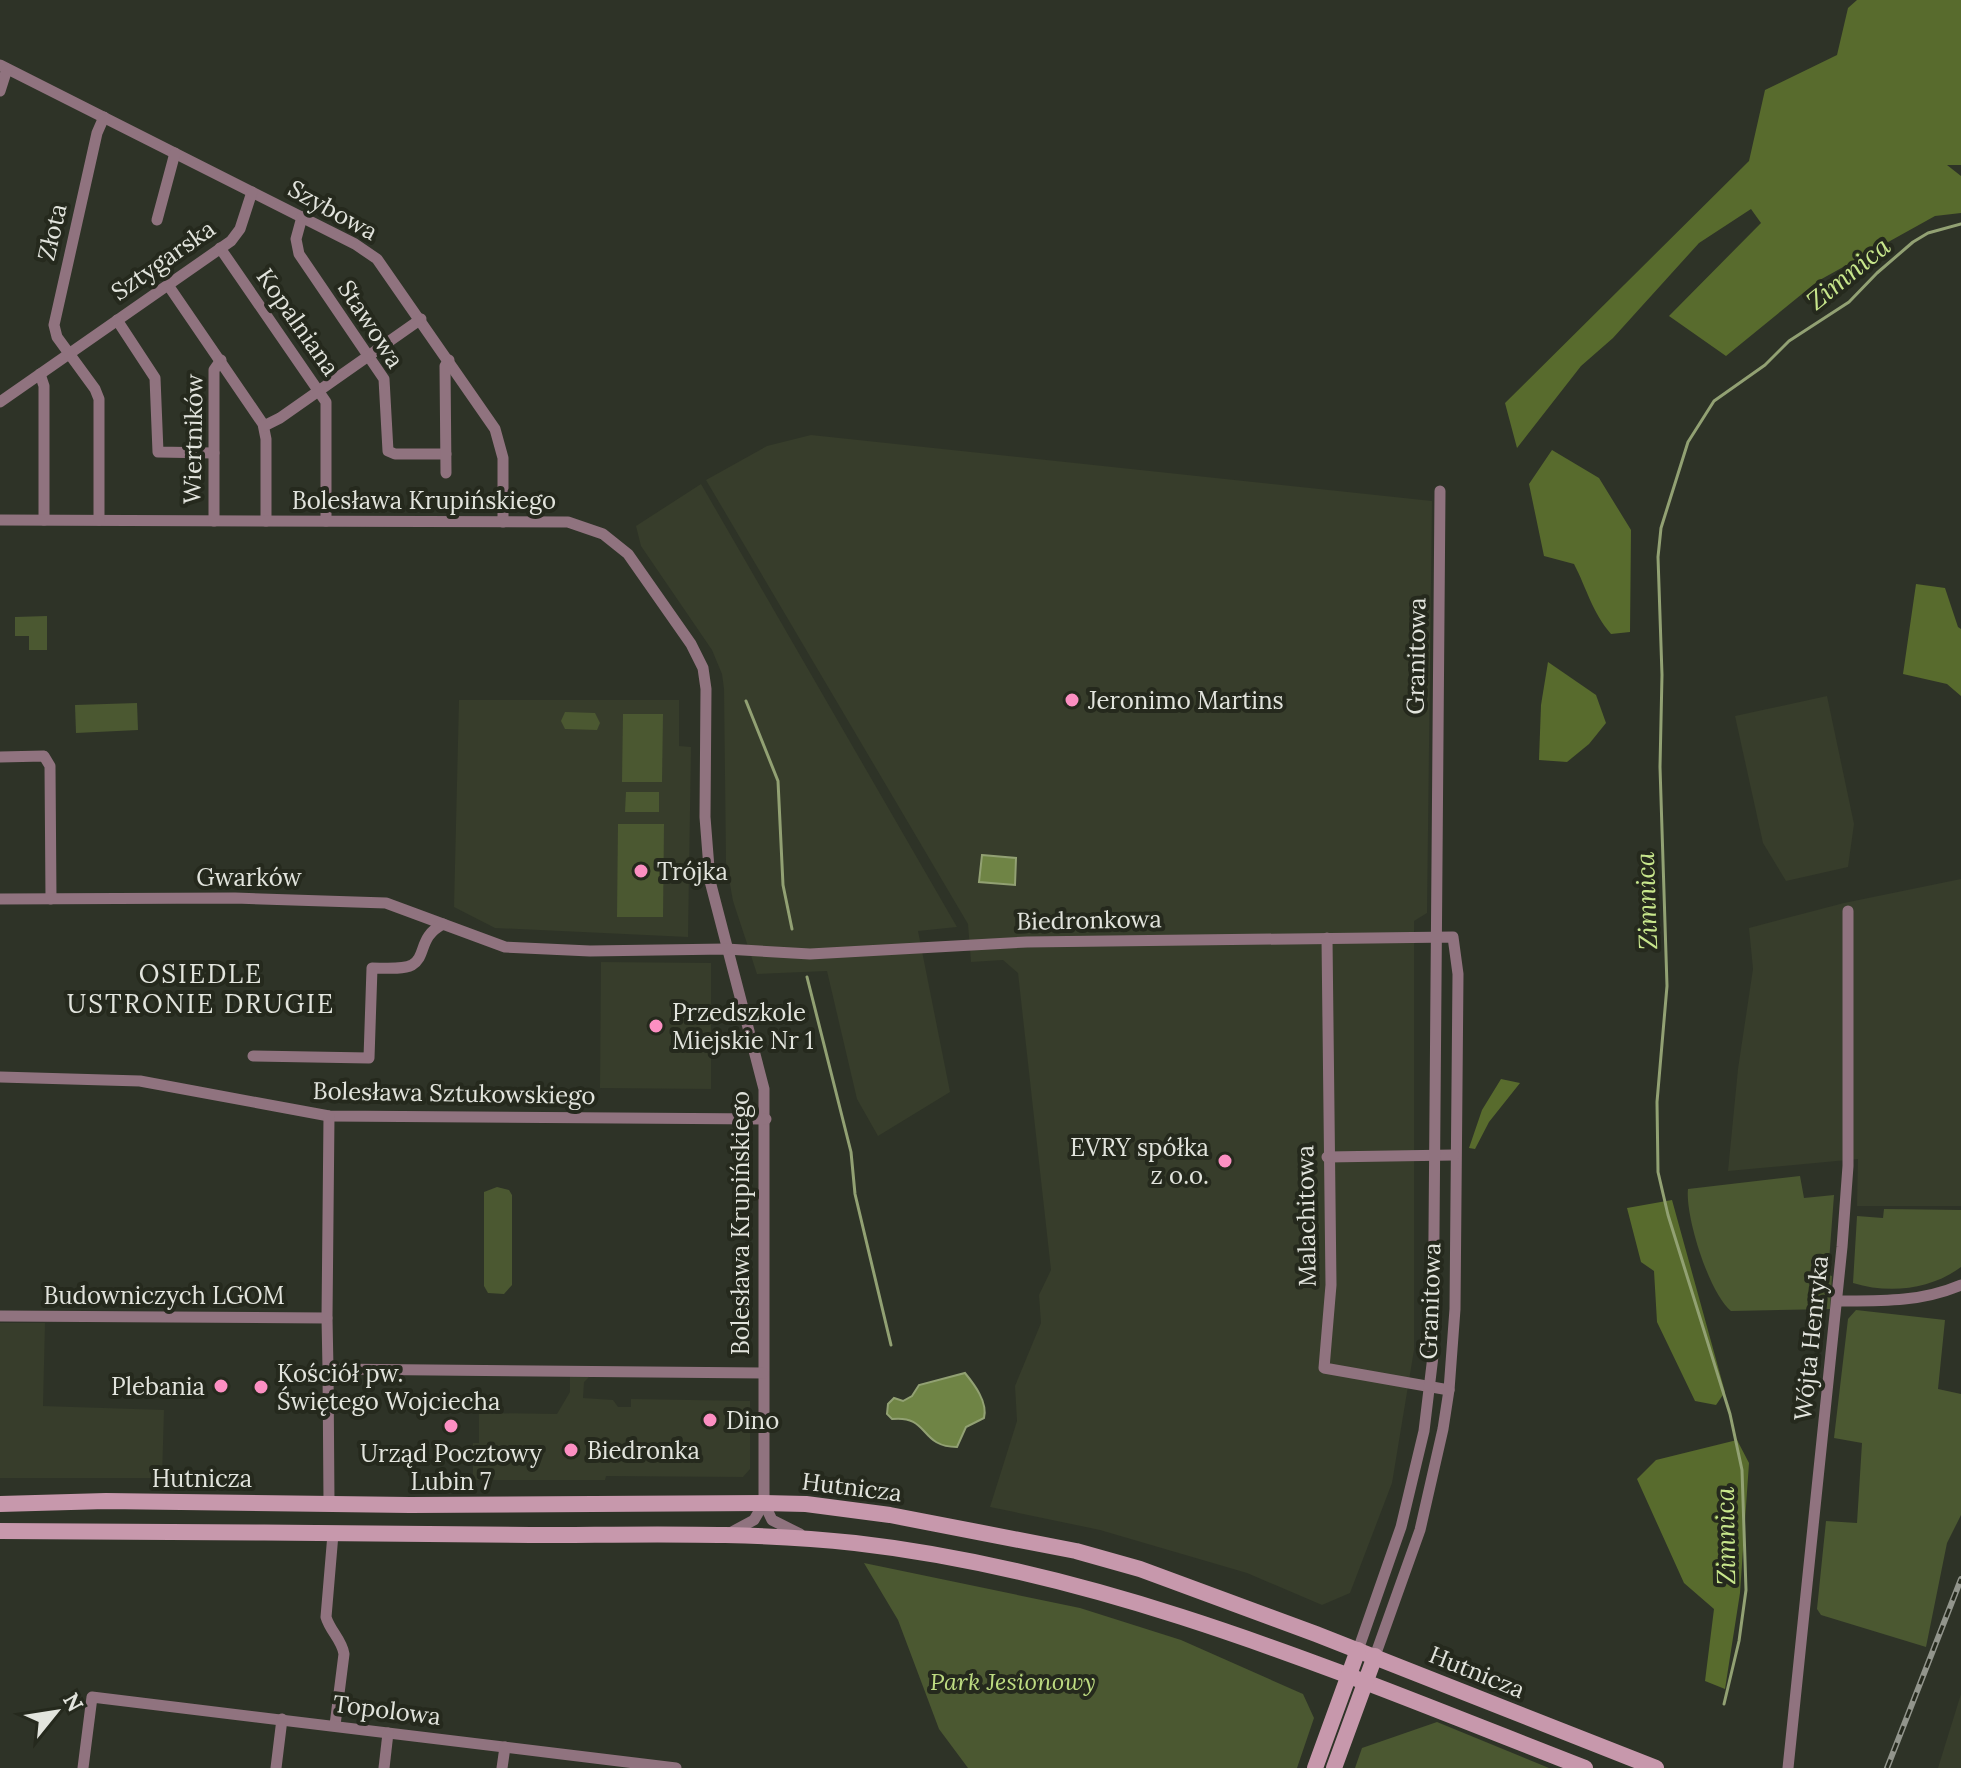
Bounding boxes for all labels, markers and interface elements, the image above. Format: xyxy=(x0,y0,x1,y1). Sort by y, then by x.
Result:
street label: Szybowa xyxy=(283,173,383,247)
street label: Złota xyxy=(30,200,74,264)
street label: Sztygarska xyxy=(105,213,221,307)
water label: Zimnica xyxy=(1800,229,1897,317)
street label: Kopalniana xyxy=(250,262,346,382)
street label: Stawowa xyxy=(331,274,411,374)
street label: Wiertników xyxy=(176,373,210,504)
street label: Bolesława Krupińskiego xyxy=(292,485,556,516)
street label: Granitowa xyxy=(1399,597,1433,715)
place label: Jeronimo Martins xyxy=(1087,685,1284,716)
marker: Jeronimo Martins xyxy=(1063,691,1081,709)
water label: Zimnica xyxy=(1628,851,1664,950)
place label: Trójka xyxy=(657,856,728,887)
street label: Gwarków xyxy=(196,862,303,893)
marker: Trójka xyxy=(632,862,650,880)
street label: Biedronkowa xyxy=(1016,903,1162,937)
district label: OSIEDLE USTRONIE DRUGIE xyxy=(67,957,335,1020)
place label: Przedszkole Miejskie Nr 1 xyxy=(672,997,814,1056)
marker: Przedszkole Miejskie Nr 1 xyxy=(647,1017,665,1035)
street label: Bolesława Sztukowskiego xyxy=(312,1075,596,1111)
street label: Bolesława Krupińskiego xyxy=(725,1091,756,1355)
place label: EVRY spółka z o.o. xyxy=(1070,1132,1209,1191)
street label: Malachitowa xyxy=(1289,1145,1323,1287)
marker: EVRY spółka z o.o. xyxy=(1216,1152,1234,1170)
street label: Granitowa xyxy=(1412,1242,1448,1360)
street label: Wójta Henryka xyxy=(1787,1254,1835,1422)
street label: Budowniczych LGOM xyxy=(44,1280,284,1311)
place label: Kościół pw. Świętego Wojciecha xyxy=(277,1358,500,1417)
place label: Plebania xyxy=(111,1371,205,1402)
marker: Plebania xyxy=(212,1377,230,1395)
marker: Kościół pw. Świętego Wojciecha xyxy=(252,1378,270,1396)
place label: Dino xyxy=(726,1405,779,1436)
marker: Dino xyxy=(701,1411,719,1429)
marker: Urząd Pocztowy Lubin 7 xyxy=(442,1417,460,1435)
place label: Biedronka xyxy=(587,1435,700,1466)
place label: Urząd Pocztowy Lubin 7 xyxy=(360,1438,542,1497)
marker: Biedronka xyxy=(562,1441,580,1459)
street label: Hutnicza xyxy=(152,1463,252,1494)
street label: Hutnicza xyxy=(800,1465,904,1509)
water label: Zimnica xyxy=(1708,1486,1742,1585)
street label: Hutnicza xyxy=(1425,1639,1529,1705)
park label: Park Jesionowy xyxy=(930,1666,1096,1697)
north arrow xyxy=(16,1672,96,1752)
text: N xyxy=(57,1688,90,1716)
street label: Topolowa xyxy=(331,1688,443,1732)

